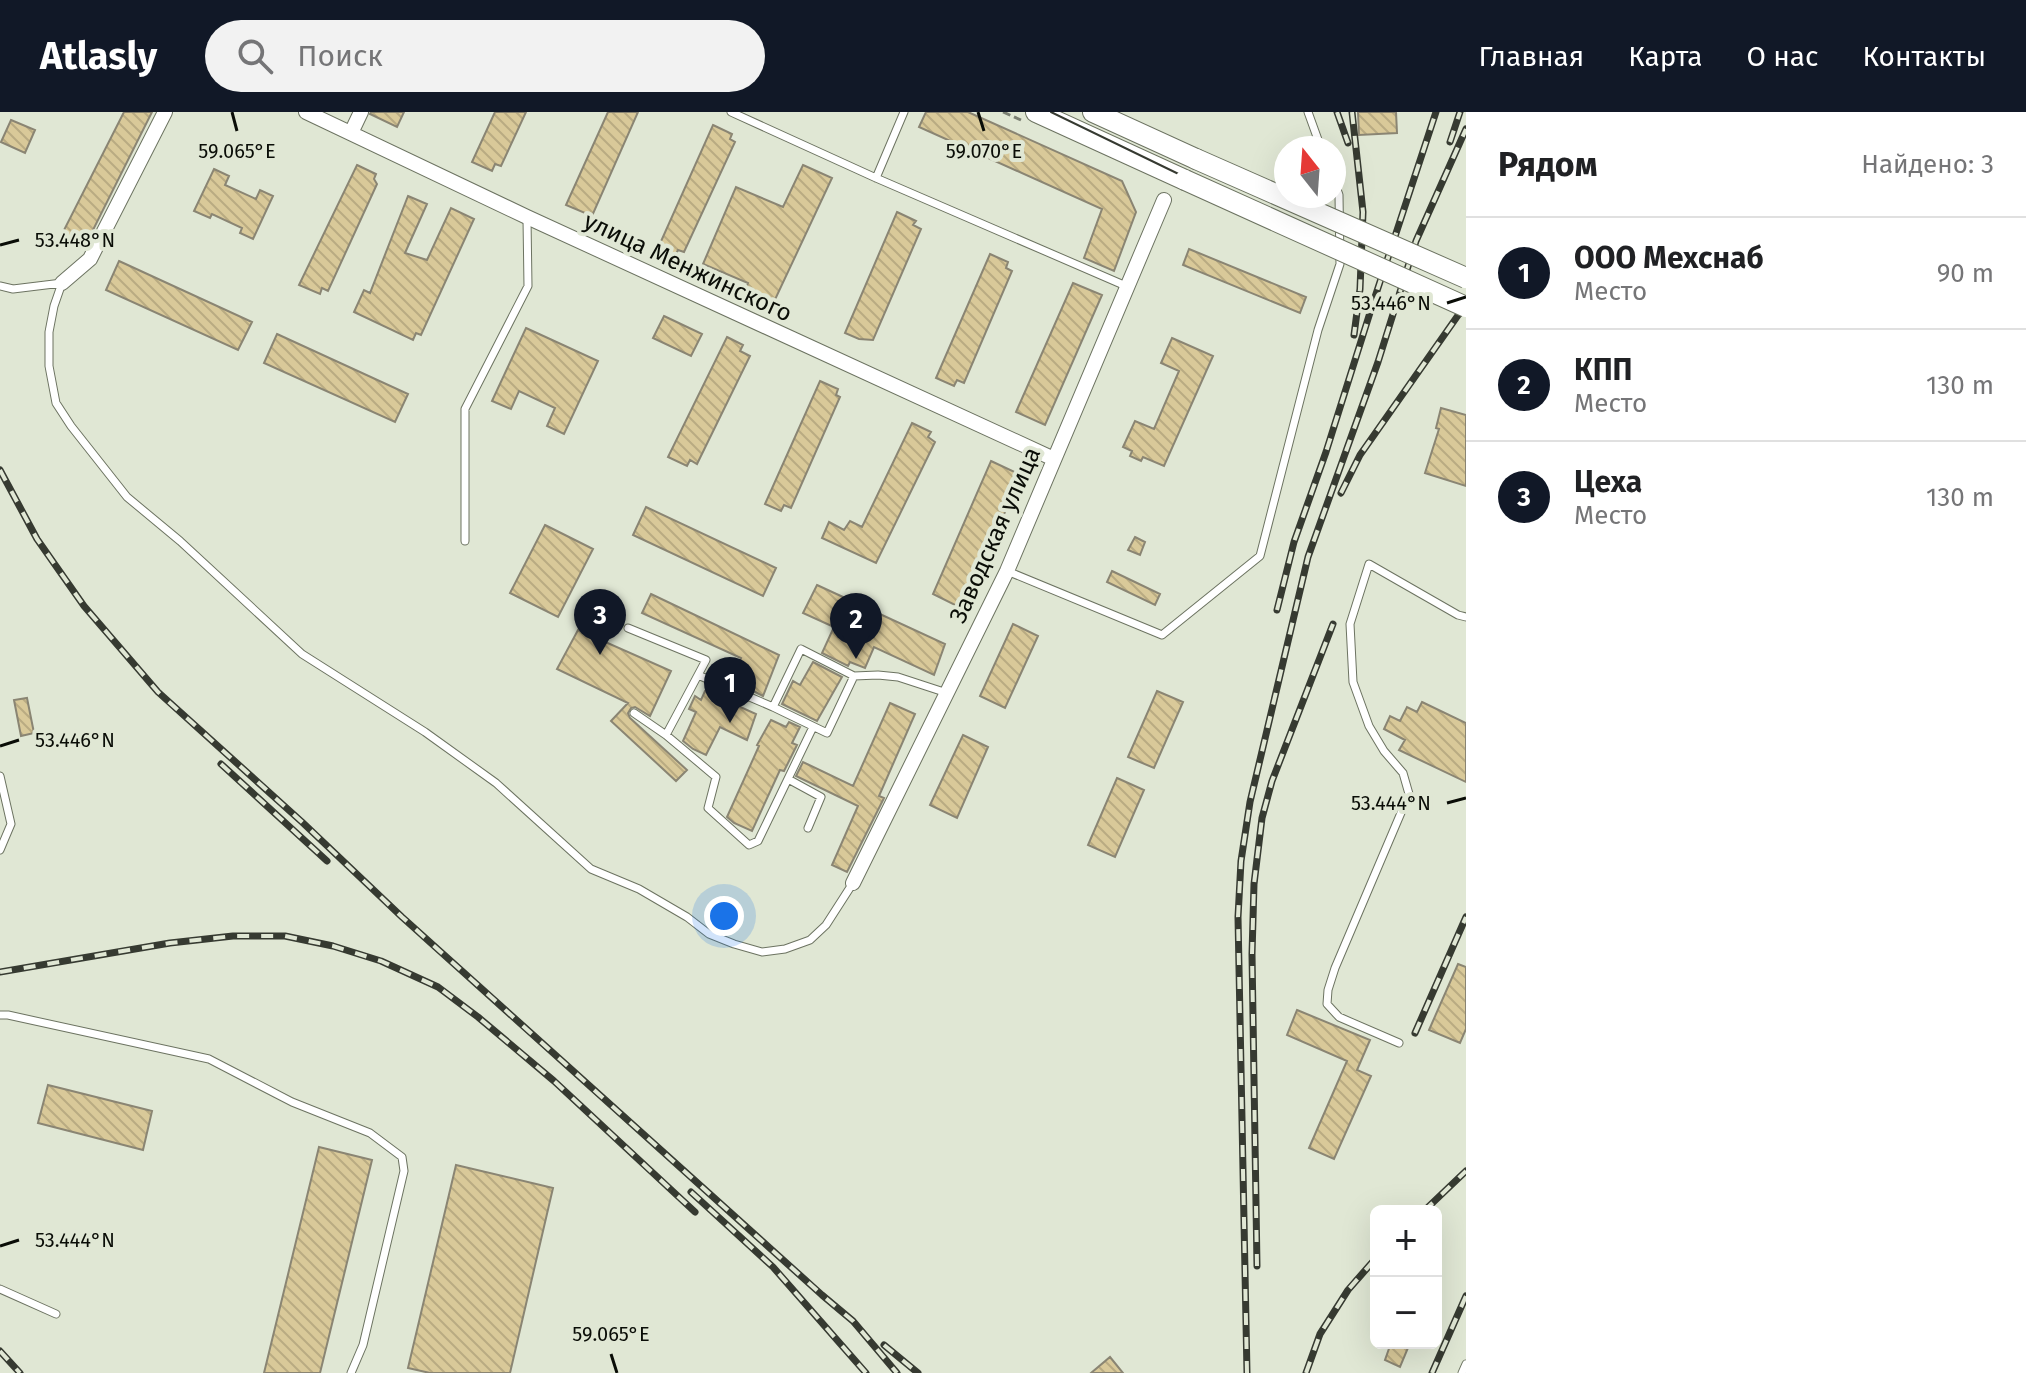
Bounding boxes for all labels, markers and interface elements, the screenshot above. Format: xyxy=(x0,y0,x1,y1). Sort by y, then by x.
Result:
search box xyxy=(205,20,765,92)
text: Atlasly xyxy=(40,33,157,79)
icon: search xyxy=(233,34,277,78)
text: Поиск xyxy=(297,38,383,74)
text: Главная xyxy=(1478,40,1584,73)
text: Карта xyxy=(1628,40,1702,73)
text: О нас xyxy=(1746,40,1818,73)
text: Контакты xyxy=(1862,40,1986,73)
north arrow xyxy=(1274,136,1346,208)
text: 59.065°E xyxy=(198,139,276,163)
text: 59.070°E xyxy=(946,139,1022,163)
text: Рядом xyxy=(1498,144,1597,185)
text: Найдено: 3 xyxy=(1861,149,1994,180)
street label: улица Менжинского xyxy=(579,206,797,328)
text: 53.448°N xyxy=(35,228,115,252)
text: ООО Мехснаб xyxy=(1574,240,1764,276)
text: 1 xyxy=(1518,258,1530,289)
text: 90 m xyxy=(1937,258,1994,289)
text: Место xyxy=(1574,276,1647,307)
text: 53.446°N xyxy=(1351,291,1431,315)
text: КПП xyxy=(1574,352,1633,388)
text: 2 xyxy=(1517,370,1531,401)
text: 130 m xyxy=(1926,370,1994,401)
text: Место xyxy=(1574,388,1647,419)
street label: Заводская улица xyxy=(944,443,1046,627)
text: Цеха xyxy=(1574,464,1642,500)
text: 3 xyxy=(1517,482,1531,513)
text: 130 m xyxy=(1926,482,1994,513)
text: Место xyxy=(1574,500,1647,531)
pin: 3 xyxy=(574,589,626,655)
pin: 2 xyxy=(830,593,882,659)
pin: 1 xyxy=(704,657,756,723)
text: 53.446°N xyxy=(35,728,115,752)
text: 53.444°N xyxy=(1351,791,1431,815)
your location xyxy=(704,896,744,936)
map controls xyxy=(1370,1205,1442,1349)
button: + xyxy=(1370,1205,1442,1277)
text: 53.444°N xyxy=(35,1228,115,1252)
button: − xyxy=(1370,1277,1442,1349)
text: 59.065°E xyxy=(572,1322,650,1346)

